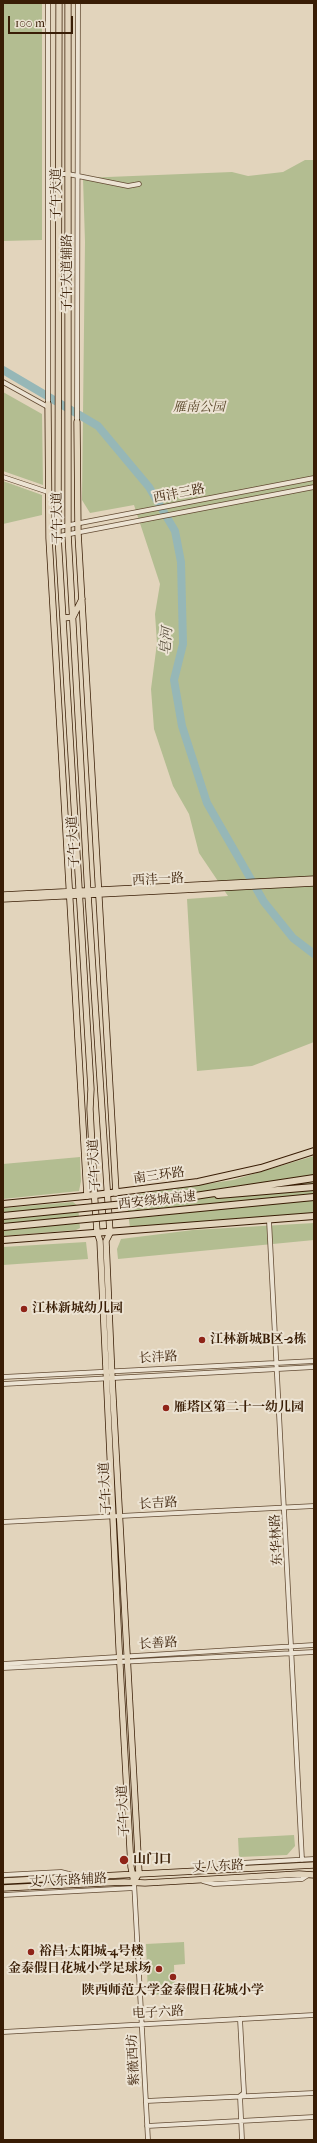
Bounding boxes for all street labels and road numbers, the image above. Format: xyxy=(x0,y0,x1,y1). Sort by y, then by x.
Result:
street label: 子午大道 xyxy=(49,168,65,220)
street label: 子午大道辅路 xyxy=(60,234,76,312)
street label: 西沣三路 xyxy=(152,481,206,507)
street label: 子午大道 xyxy=(50,492,66,544)
street label: 子午大道 xyxy=(65,816,83,868)
street label: 西沣一路 xyxy=(132,871,184,889)
street label: 子午大道 xyxy=(86,1139,104,1191)
street label: 南三环路 xyxy=(132,1165,186,1187)
street label: 西安绕城高速 xyxy=(117,1189,197,1213)
street label: 长沣路 xyxy=(138,1349,178,1367)
street label: 子午大道 xyxy=(97,1462,115,1514)
street label: 长吉路 xyxy=(138,1495,178,1513)
street label: 东华林路 xyxy=(268,1514,286,1566)
street label: 长善路 xyxy=(138,1635,178,1653)
street label: 子午大道 xyxy=(115,1785,133,1837)
street label: 丈八东路 xyxy=(192,1858,244,1876)
street label: 丈八东路辅路 xyxy=(29,1871,107,1891)
street label: 电子六路 xyxy=(132,2004,184,2022)
street label: 紫薇西坊 xyxy=(125,2034,143,2086)

